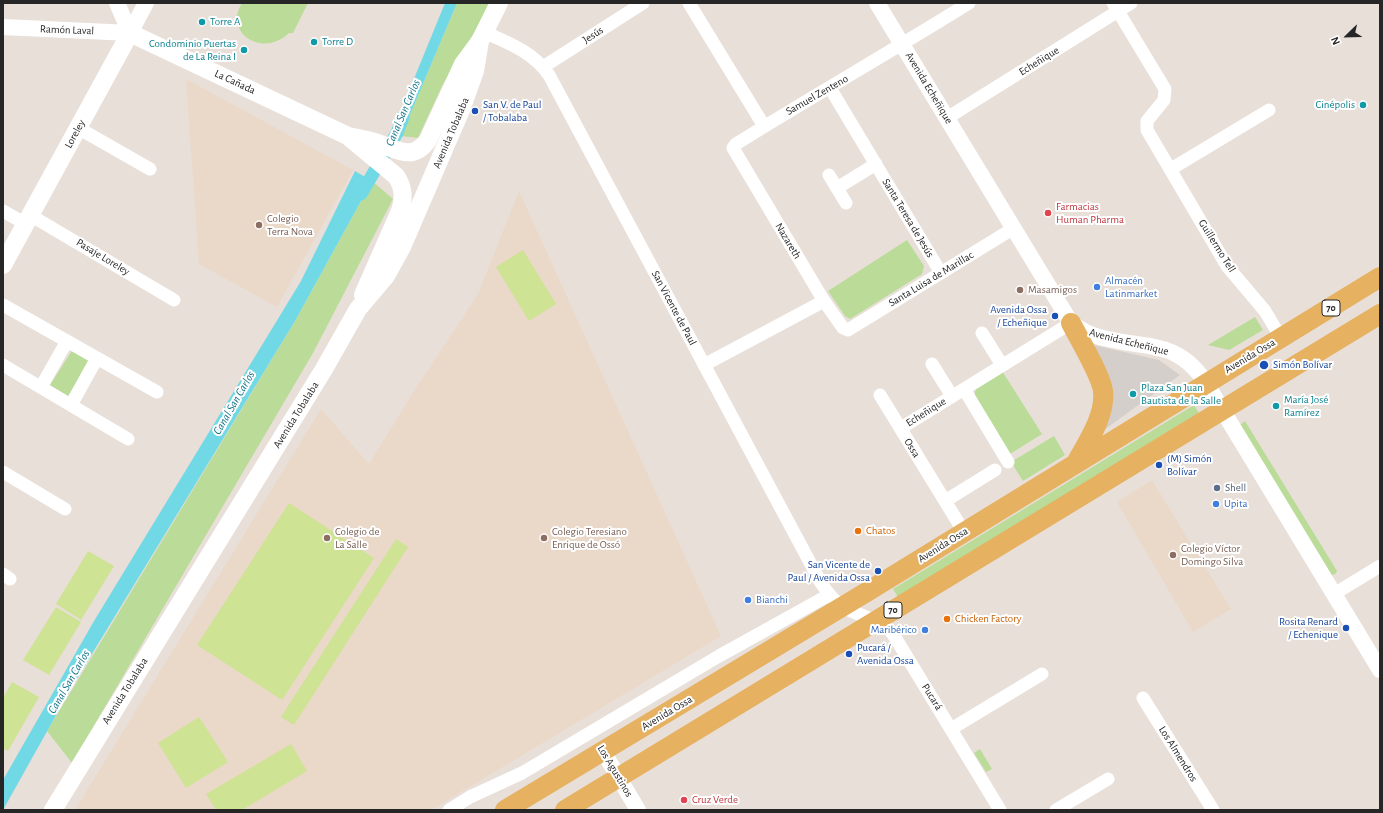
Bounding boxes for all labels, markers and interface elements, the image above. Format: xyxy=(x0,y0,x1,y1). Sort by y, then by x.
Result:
place label: Torre A xyxy=(210,15,240,29)
north arrow xyxy=(1327,16,1367,56)
marker: Torre A xyxy=(197,17,207,27)
street label: Ramón Laval xyxy=(40,22,94,38)
street label: Jesús xyxy=(580,23,606,47)
place label: Torre D xyxy=(322,35,353,49)
text: N xyxy=(1329,35,1342,47)
place label: Condominio Puertas de La Reina I xyxy=(149,37,236,63)
marker: Torre D xyxy=(309,37,319,47)
street label: Echeñique xyxy=(1017,44,1061,78)
marker: Condominio Puertas de La Reina I xyxy=(239,45,249,55)
street label: Avenida Echeñique xyxy=(902,50,956,126)
street label: La Cañada xyxy=(212,67,258,97)
street label: Samuel Zenteno xyxy=(784,72,850,118)
water label: Canal San Carlos xyxy=(382,77,424,149)
street label: Avenida Tobalaba xyxy=(430,95,472,171)
place label: San V. de Paul / Tobalaba xyxy=(483,98,541,124)
place label: Cinépolis xyxy=(1315,98,1355,112)
marker: Cinépolis xyxy=(1358,100,1368,110)
marker: San V. de Paul / Tobalaba xyxy=(470,106,480,116)
street label: Loreley xyxy=(62,117,88,151)
street label: Santa Teresa de Jesús xyxy=(879,176,937,260)
place label: Farmacias Human Pharma xyxy=(1056,200,1124,226)
marker: Farmacias Human Pharma xyxy=(1043,208,1053,218)
place label: Colegio Terra Nova xyxy=(267,212,313,238)
street label: Guillermo Tell xyxy=(1196,217,1238,275)
marker: Colegio Terra Nova xyxy=(254,220,264,230)
street label: Nazareth xyxy=(772,221,804,261)
street label: Pasaje Loreley xyxy=(74,236,132,278)
street label: Santa Luisa de Marillac xyxy=(886,248,976,310)
street label: San Vicente de Paul xyxy=(649,268,699,348)
place label: Almacén Latinmarket xyxy=(1105,274,1157,300)
marker: Almacén Latinmarket xyxy=(1092,282,1102,292)
place label: Masamigos xyxy=(1028,283,1077,297)
marker: Masamigos xyxy=(1015,285,1025,295)
road number: 70 xyxy=(1322,300,1340,316)
place label: Avenida Ossa / Echeñique xyxy=(990,303,1047,329)
marker: Avenida Ossa / Echeñique xyxy=(1050,311,1060,321)
street label: Avenida Echeñique xyxy=(1088,326,1170,358)
street label: Avenida Ossa xyxy=(1222,336,1278,376)
place label: Simón Bolívar xyxy=(1273,358,1332,372)
marker: Simón Bolívar xyxy=(1258,359,1270,371)
water label: Canal San Carlos xyxy=(210,369,258,437)
street label: Avenida Tobalaba xyxy=(270,379,322,451)
place label: Plaza San Juan Bautista de la Salle xyxy=(1141,381,1221,407)
marker: Plaza San Juan Bautista de la Salle xyxy=(1128,389,1138,399)
place label: María José Ramírez xyxy=(1284,393,1328,419)
street label: Echeñique xyxy=(904,395,948,429)
marker: María José Ramírez xyxy=(1271,401,1281,411)
street label: Ossa xyxy=(901,436,923,460)
place label: (M) Simón Bolívar xyxy=(1167,452,1212,478)
marker: (M) Simón Bolívar xyxy=(1154,460,1164,470)
place label: Shell xyxy=(1225,481,1246,495)
marker: Shell xyxy=(1212,483,1222,493)
place label: Upita xyxy=(1224,497,1248,511)
marker: Upita xyxy=(1211,499,1221,509)
place label: Chatos xyxy=(866,524,895,538)
street label: Avenida Ossa xyxy=(915,524,971,566)
place label: Colegio de La Salle xyxy=(335,525,380,551)
place label: Colegio Teresiano Enrique de Ossó xyxy=(552,525,627,551)
marker: Chatos xyxy=(853,526,863,536)
marker: Colegio de La Salle xyxy=(322,533,332,543)
marker: Colegio Teresiano Enrique de Ossó xyxy=(539,533,549,543)
place label: Colegio Víctor Domingo Silva xyxy=(1181,542,1243,568)
marker: Colegio Víctor Domingo Silva xyxy=(1168,550,1178,560)
place label: San Vicente de Paul / Avenida Ossa xyxy=(788,558,870,584)
marker: San Vicente de Paul / Avenida Ossa xyxy=(873,566,883,576)
place label: Bianchi xyxy=(756,593,788,607)
marker: Bianchi xyxy=(743,595,753,605)
road number: 70 xyxy=(884,602,902,618)
place label: Chicken Factory xyxy=(955,612,1022,626)
marker: Chicken Factory xyxy=(942,614,952,624)
place label: Rosita Renard / Echenique xyxy=(1279,615,1338,641)
place label: Maribérico xyxy=(871,623,917,637)
marker: Rosita Renard / Echenique xyxy=(1341,623,1351,633)
marker: Maribérico xyxy=(920,625,930,635)
place label: Pucará / Avenida Ossa xyxy=(857,641,914,667)
water label: Canal San Carlos xyxy=(45,648,93,716)
marker: Pucará / Avenida Ossa xyxy=(844,649,854,659)
street label: Avenida Tobalaba xyxy=(99,655,151,727)
street label: Pucará xyxy=(919,681,945,713)
street label: Avenida Ossa xyxy=(639,693,695,733)
street label: Los Almendros xyxy=(1156,724,1200,784)
street label: Los Agustinos xyxy=(594,743,636,799)
place label: Cruz Verde xyxy=(692,793,738,807)
marker: Cruz Verde xyxy=(679,795,689,805)

